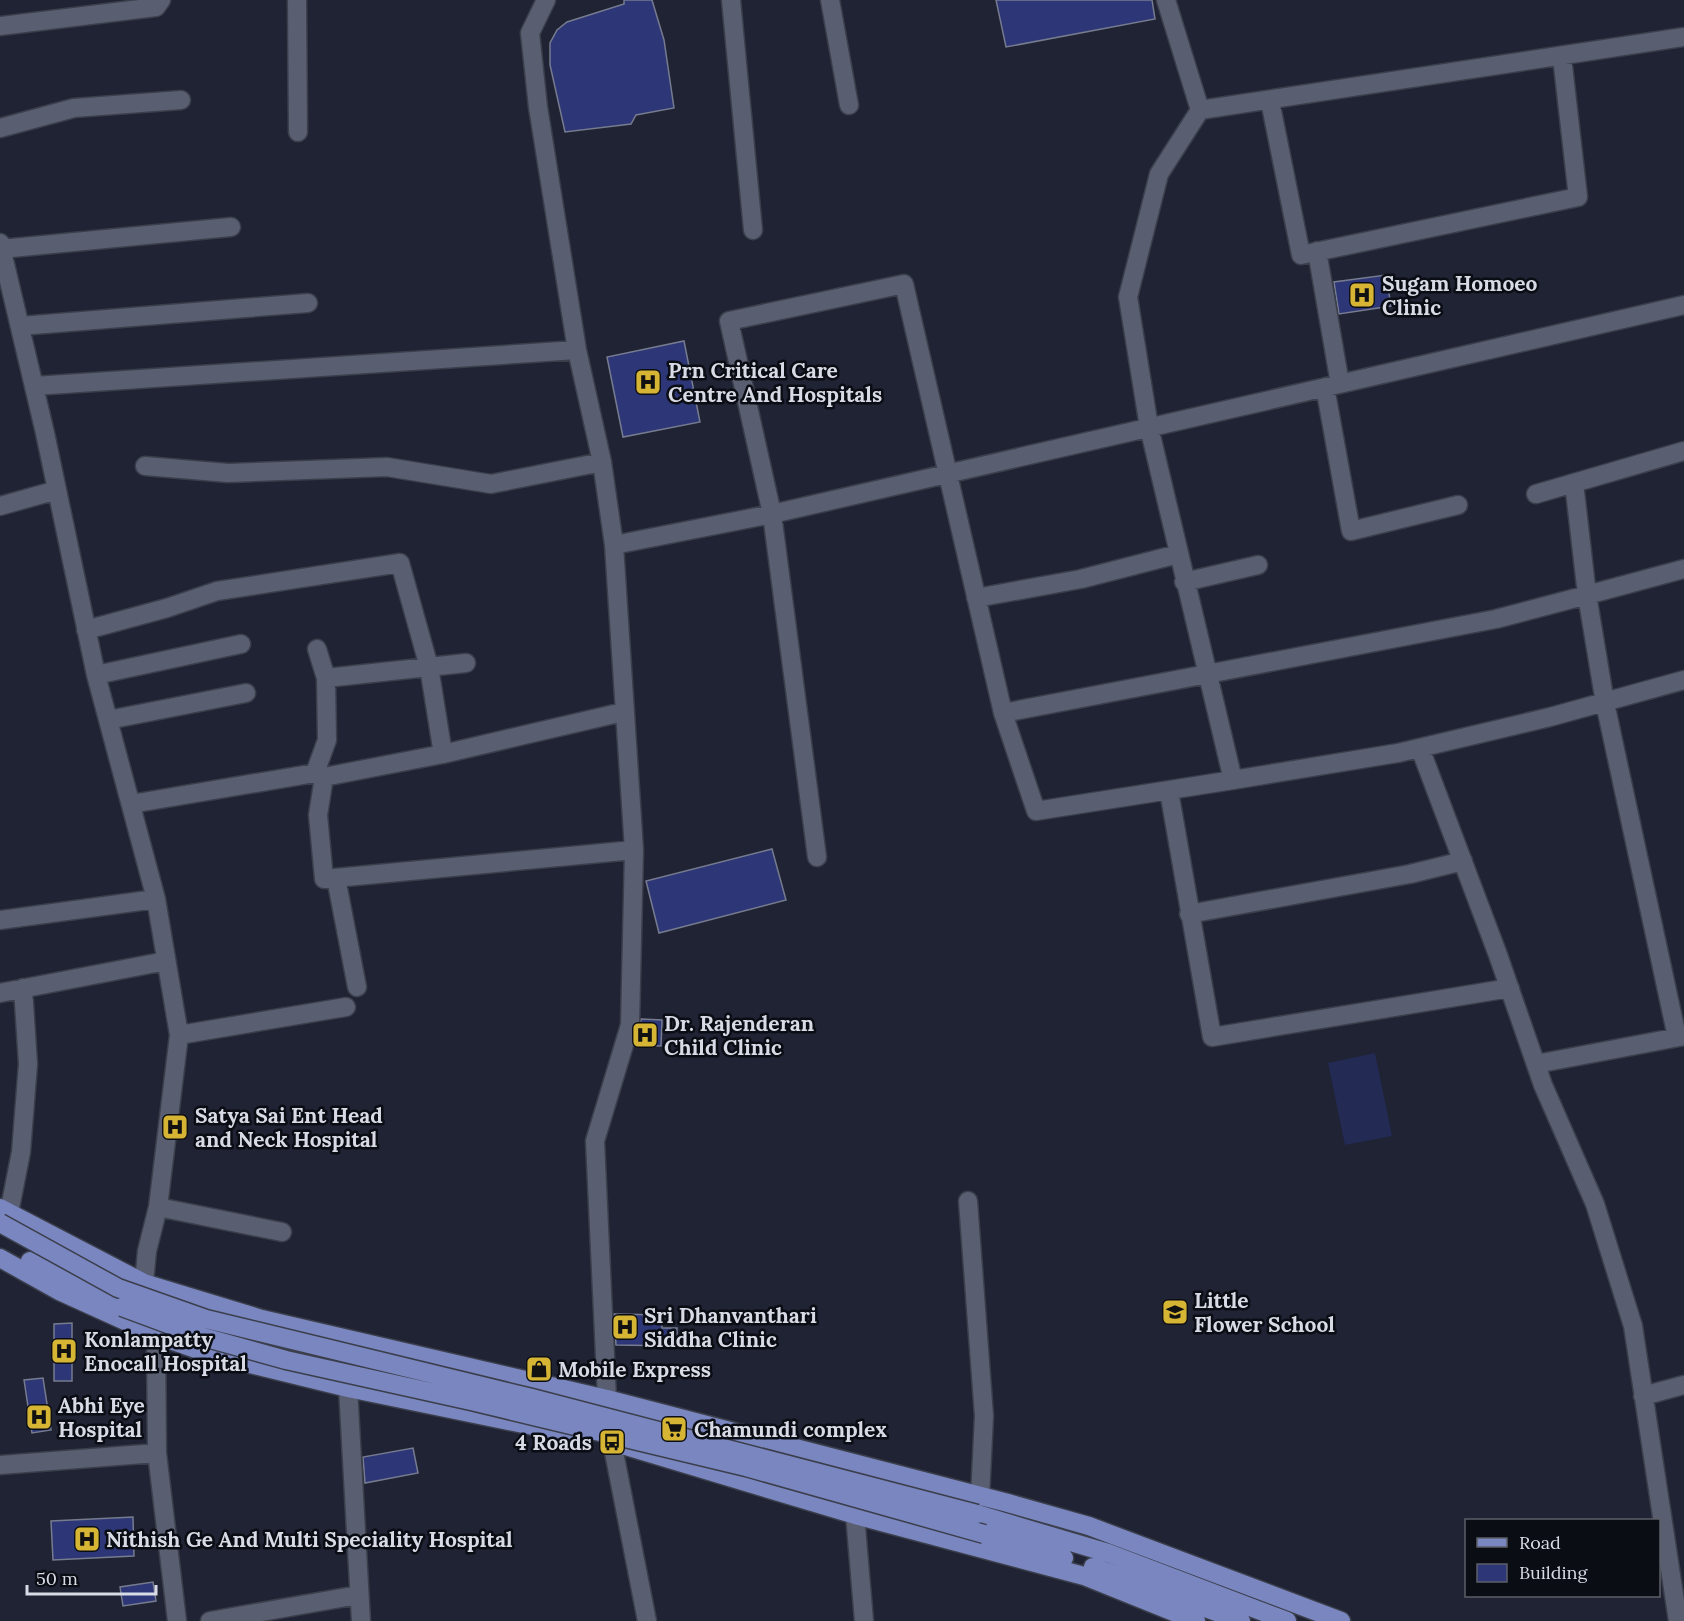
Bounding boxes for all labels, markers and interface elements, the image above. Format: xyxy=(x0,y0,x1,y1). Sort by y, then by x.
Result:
place label: Sugam Homoeo Clinic xyxy=(1382,270,1538,321)
hospital icon: Sugam Homoeo Clinic xyxy=(1347,280,1377,310)
place label: Prn Critical Care Centre And Hospitals xyxy=(668,357,882,408)
hospital icon: Prn Critical Care Centre And Hospitals xyxy=(633,367,663,397)
place label: Dr. Rajenderan Child Clinic xyxy=(664,1010,814,1061)
hospital icon: Dr. Rajenderan Child Clinic xyxy=(630,1020,660,1050)
place label: Satya Sai Ent Head and Neck Hospital xyxy=(195,1102,383,1153)
hospital icon: Satya Sai Ent Head and Neck Hospital xyxy=(160,1112,190,1142)
place label: Little Flower School xyxy=(1194,1287,1335,1338)
school or university icon: Little Flower School xyxy=(1160,1297,1190,1327)
place label: Sri Dhanvanthari Siddha Clinic xyxy=(644,1302,817,1353)
hospital icon: Sri Dhanvanthari Siddha Clinic xyxy=(610,1312,640,1342)
place label: Konlampatty Enocall Hospital xyxy=(84,1326,247,1377)
hospital icon: Konlampatty Enocall Hospital xyxy=(49,1336,79,1366)
shop icon: Mobile Express xyxy=(524,1354,554,1384)
place label: Mobile Express xyxy=(558,1356,711,1383)
place label: Abhi Eye Hospital xyxy=(58,1392,145,1443)
hospital icon: Abhi Eye Hospital xyxy=(24,1402,54,1432)
supermarket icon: Chamundi complex xyxy=(659,1414,689,1444)
place label: Chamundi complex xyxy=(694,1416,887,1443)
bus stop icon: 4 Roads xyxy=(597,1427,627,1457)
place label: 4 Roads xyxy=(515,1429,592,1456)
legend xyxy=(1465,1519,1660,1597)
hospital icon: Nithish Ge And Multi Speciality Hospital xyxy=(72,1524,102,1554)
place label: Nithish Ge And Multi Speciality Hospital xyxy=(106,1526,513,1553)
text: Road xyxy=(1519,1531,1561,1554)
scale bar xyxy=(27,1558,156,1596)
text: Building xyxy=(1519,1561,1589,1584)
text: 50 m xyxy=(36,1567,78,1590)

